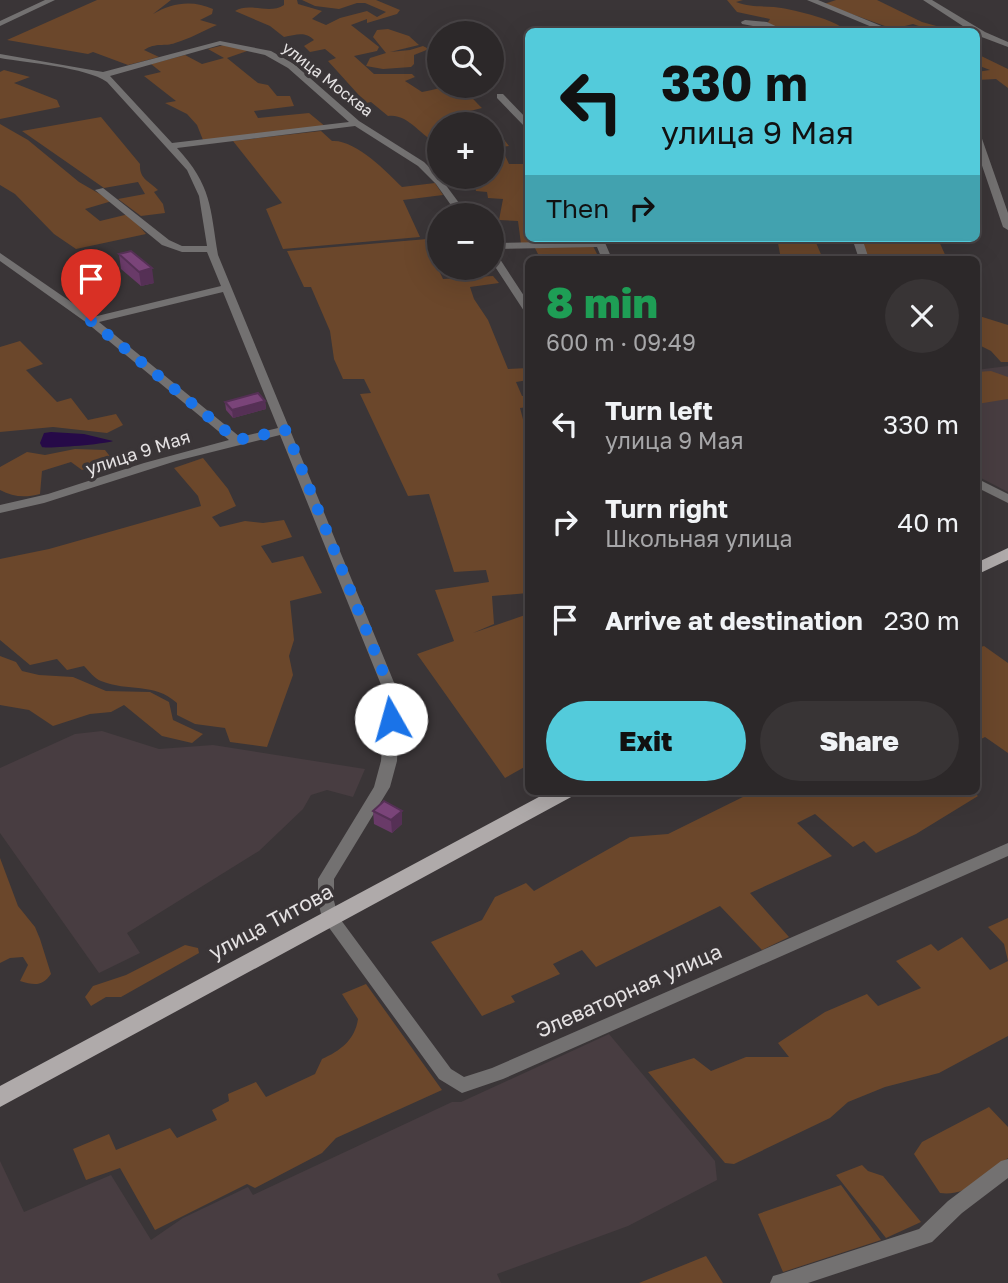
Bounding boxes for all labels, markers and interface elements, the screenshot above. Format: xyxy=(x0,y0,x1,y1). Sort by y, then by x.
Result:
map controls xyxy=(427,21,504,280)
button: search xyxy=(427,21,504,98)
street label: улица Москва xyxy=(278,37,378,121)
text: 330 m xyxy=(661,53,808,112)
icon: left xyxy=(546,56,637,147)
button: + xyxy=(427,112,504,189)
text: улица 9 Мая xyxy=(661,113,854,151)
icon: right xyxy=(623,189,661,227)
text: Then xyxy=(546,193,609,224)
button: − xyxy=(427,203,504,280)
pin xyxy=(61,249,121,321)
icon: arrive xyxy=(72,260,110,298)
text: 8 min xyxy=(546,277,658,327)
button: close xyxy=(885,279,959,353)
text: 600 m · 09:49 xyxy=(546,328,696,356)
text: Turn left xyxy=(605,395,713,426)
icon: left xyxy=(546,405,584,443)
text: 330 m xyxy=(883,409,959,440)
street label: улица 9 Мая xyxy=(83,425,193,479)
text: улица 9 Мая xyxy=(605,426,744,454)
text: Turn right xyxy=(605,493,728,524)
icon: right xyxy=(546,503,584,541)
text: 40 m xyxy=(898,507,959,538)
text: Школьная улица xyxy=(605,524,792,552)
icon: arrive xyxy=(546,601,584,639)
text: Arrive at destination xyxy=(605,605,863,636)
text: 230 m xyxy=(884,605,960,636)
position arrow xyxy=(354,682,428,756)
button: Exit xyxy=(546,701,746,781)
button: Share xyxy=(760,701,959,781)
street label: улица Титова xyxy=(204,877,337,965)
street label: Элеваторная улица xyxy=(532,937,726,1043)

